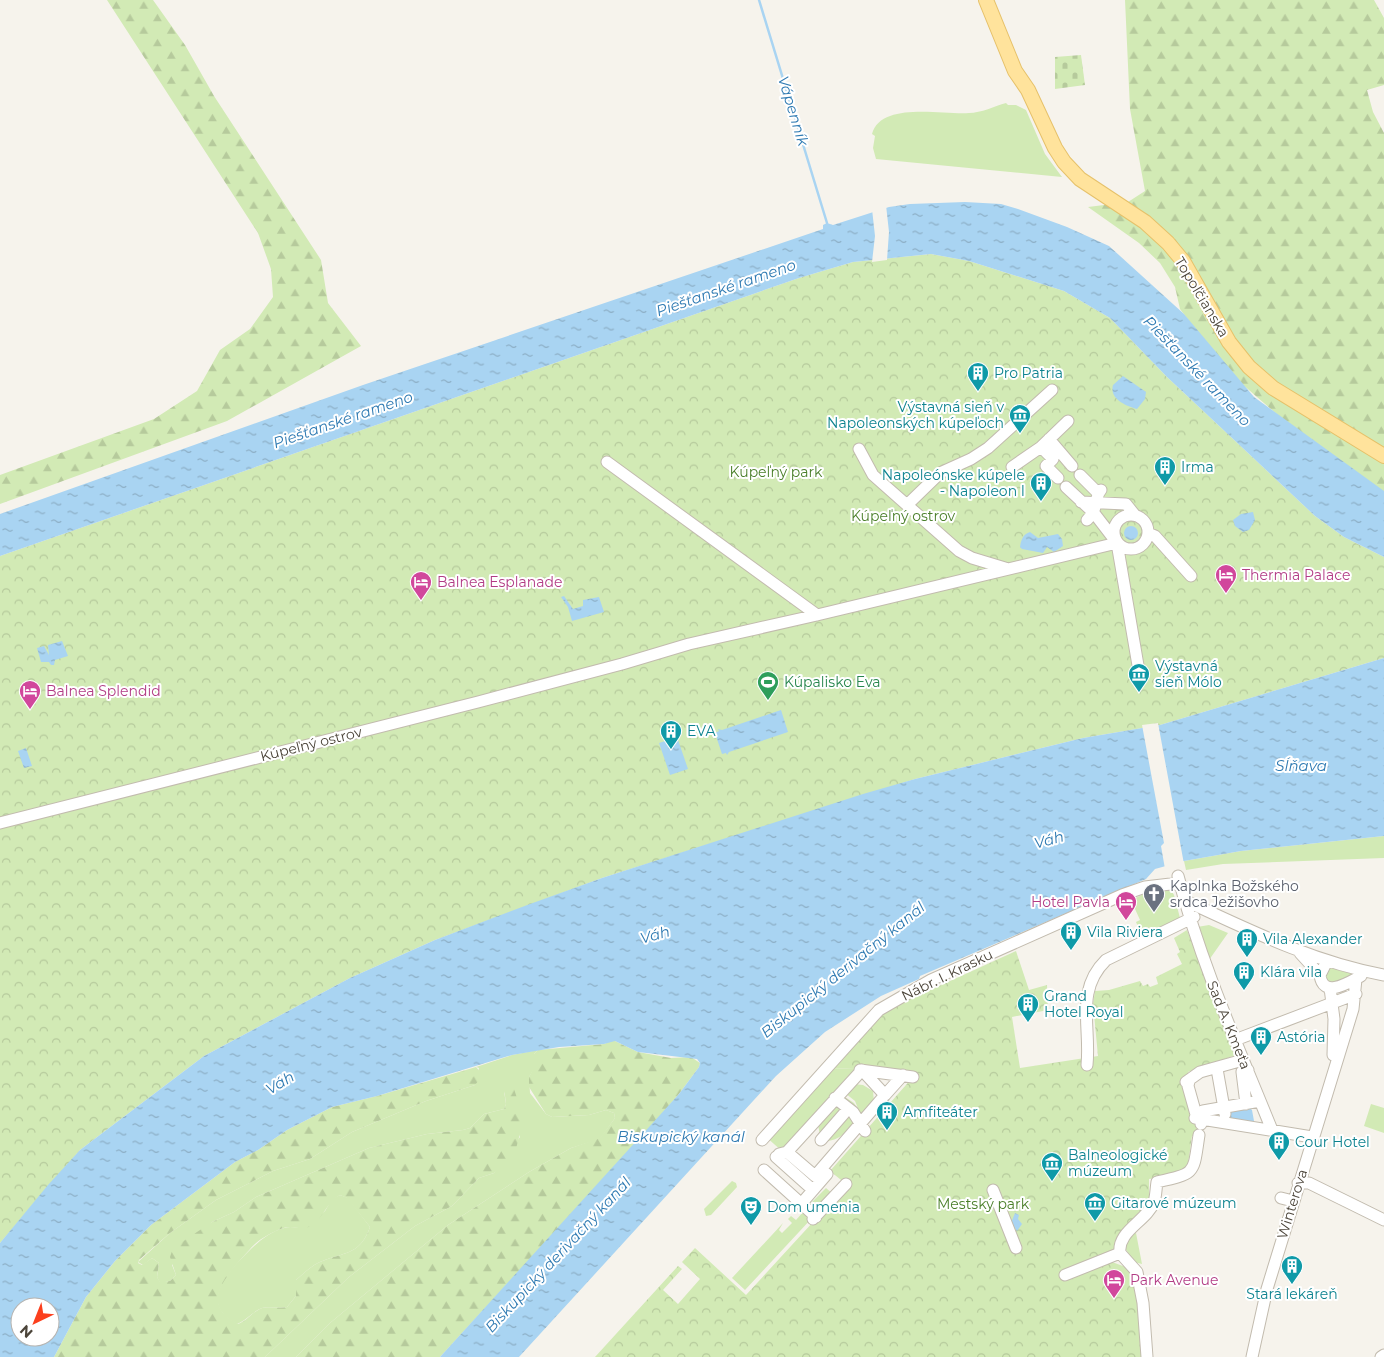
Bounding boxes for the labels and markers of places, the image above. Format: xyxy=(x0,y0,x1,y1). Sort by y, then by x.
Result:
building icon: Pro Patria xyxy=(966,361,990,392)
place label: Pro Patria xyxy=(994,364,1063,382)
place label: Výstavná sieň v Napoleonských kúpeľoch xyxy=(827,398,1004,432)
museum icon: Výstavná sieň v Napoleonských kúpeľoch xyxy=(1008,403,1032,434)
building icon: Irma xyxy=(1153,455,1177,486)
place label: Irma xyxy=(1181,458,1214,476)
place label: Napoleónske kúpele - Napoleon I xyxy=(882,466,1025,500)
building icon: Napoleónske kúpele - Napoleon I xyxy=(1029,471,1053,502)
hotel icon: Thermia Palace xyxy=(1214,563,1238,594)
place label: Thermia Palace xyxy=(1242,566,1350,584)
hotel icon: Balnea Esplanade xyxy=(409,570,433,601)
place label: Balnea Esplanade xyxy=(437,573,563,591)
place label: Výstavná sieň Mólo xyxy=(1155,657,1222,691)
museum icon: Výstavná sieň Mólo xyxy=(1127,662,1151,693)
sports icon: Kúpalisko Eva xyxy=(756,670,780,701)
place label: Kúpalisko Eva xyxy=(784,673,880,691)
hotel icon: Balnea Splendid xyxy=(18,679,42,710)
place label: Balnea Splendid xyxy=(46,682,161,700)
building icon: EVA xyxy=(659,719,683,750)
place label: EVA xyxy=(687,722,716,740)
place label: Kaplnka Božského srdca Ježišovho xyxy=(1170,877,1299,911)
church icon: Kaplnka Božského srdca Ježišovho xyxy=(1142,882,1166,913)
hotel icon: Hotel Pavla xyxy=(1114,890,1138,921)
place label: Hotel Pavla xyxy=(1031,893,1110,911)
building icon: Vila Riviera xyxy=(1059,920,1083,951)
place label: Vila Riviera xyxy=(1087,923,1163,941)
building icon: Vila Alexander xyxy=(1235,927,1259,958)
place label: Vila Alexander xyxy=(1263,930,1363,948)
building icon: Klára vila xyxy=(1232,960,1256,991)
place label: Klára vila xyxy=(1260,963,1322,981)
place label: Grand Hotel Royal xyxy=(1044,987,1124,1021)
building icon: Grand Hotel Royal xyxy=(1016,992,1040,1023)
building icon: Astória xyxy=(1249,1025,1273,1056)
place label: Astória xyxy=(1277,1028,1326,1046)
building icon: Amfiteáter xyxy=(875,1100,899,1131)
place label: Amfiteáter xyxy=(903,1103,978,1121)
building icon: Cour Hotel xyxy=(1267,1130,1291,1161)
place label: Cour Hotel xyxy=(1295,1133,1370,1151)
place label: Balneologické múzeum xyxy=(1068,1146,1168,1180)
museum icon: Balneologické múzeum xyxy=(1040,1151,1064,1182)
museum icon: Gitarové múzeum xyxy=(1083,1191,1107,1222)
place label: Gitarové múzeum xyxy=(1111,1194,1237,1212)
theatre icon: Dom umenia xyxy=(739,1195,763,1226)
place label: Dom umenia xyxy=(767,1198,860,1216)
building icon: Stará lekáreň xyxy=(1280,1254,1304,1285)
hotel icon: Park Avenue xyxy=(1102,1268,1126,1299)
place label: Park Avenue xyxy=(1130,1271,1218,1289)
place label: Stará lekáreň xyxy=(1246,1285,1338,1303)

